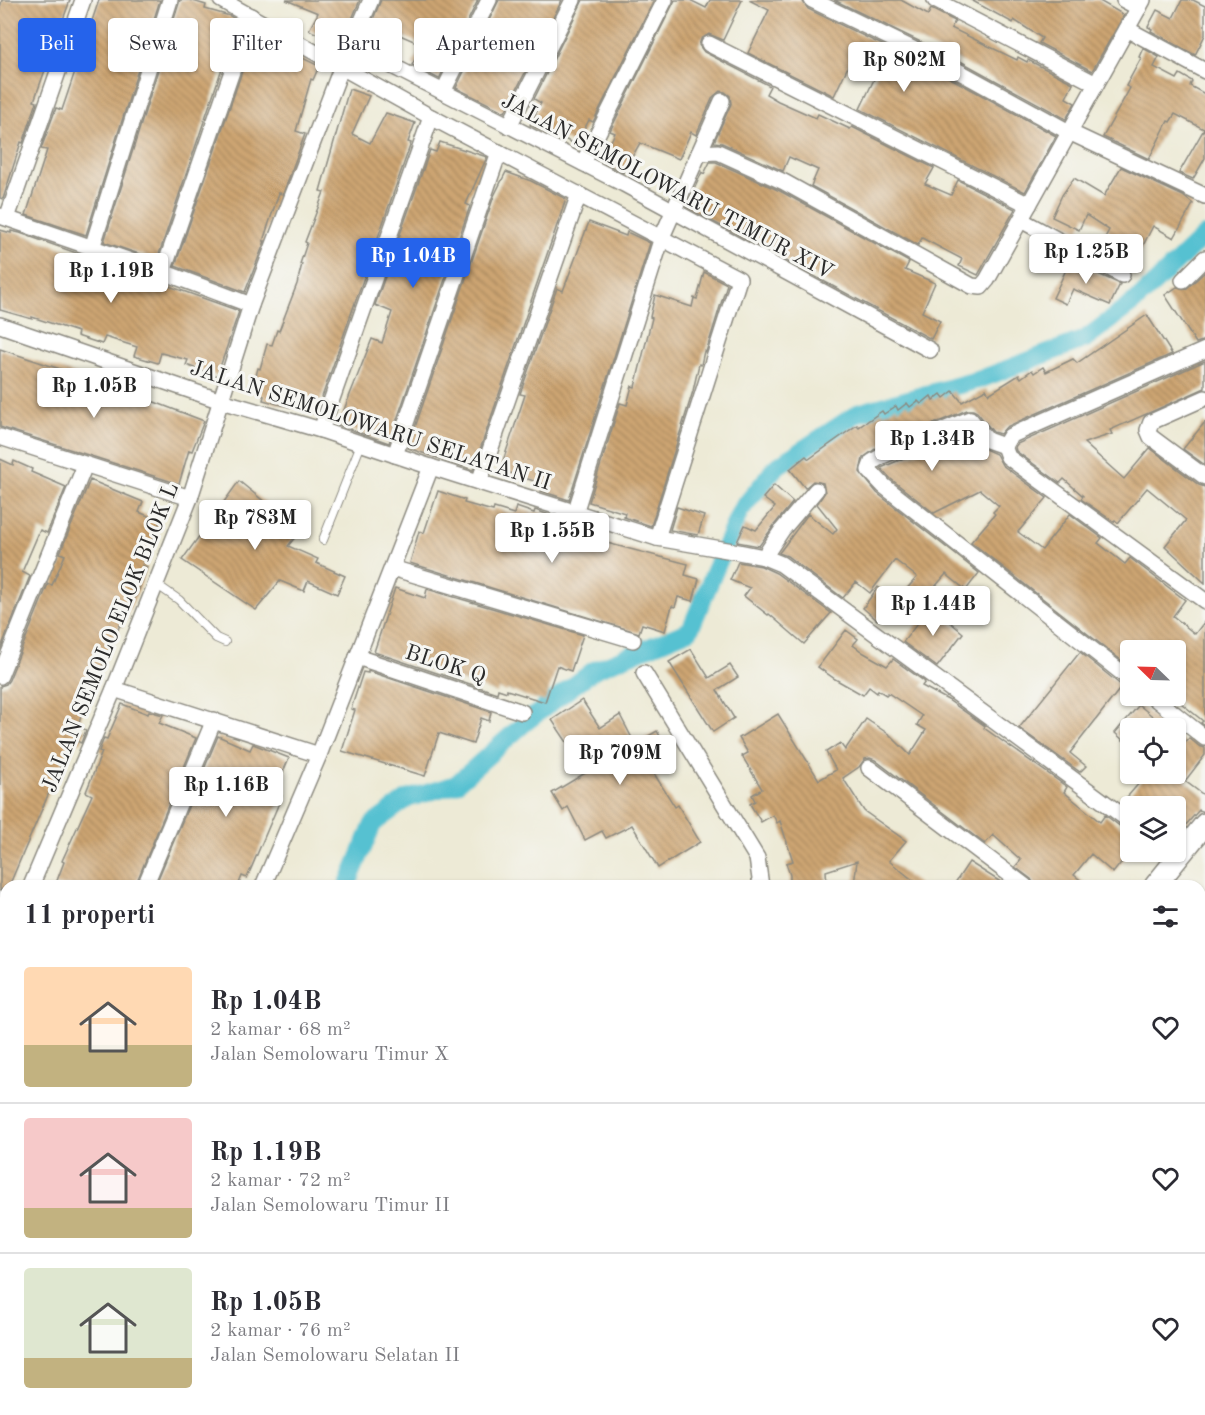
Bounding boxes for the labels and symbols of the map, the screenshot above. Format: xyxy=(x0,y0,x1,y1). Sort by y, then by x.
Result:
pin: Rp 802M xyxy=(849,42,959,93)
street label: JALAN SEMOLOWARU TIMUR XIV xyxy=(497,90,837,284)
pin: Rp 1.25B xyxy=(1024,234,1148,285)
pin: Rp 1.04B xyxy=(351,238,475,289)
pin: Rp 1.19B xyxy=(49,253,173,304)
street label: JALAN SEMOLOWARU SELATAN II xyxy=(187,357,554,495)
pin: Rp 1.05B xyxy=(32,368,156,419)
pin: Rp 1.34B xyxy=(870,421,994,472)
street label: JALAN SEMOLO ELOK BLOK L xyxy=(38,480,183,796)
pin: Rp 783M xyxy=(200,500,310,551)
pin: Rp 1.55B xyxy=(490,513,614,564)
pin: Rp 1.44B xyxy=(871,586,995,637)
north arrow xyxy=(1120,640,1186,706)
street label: BLOK Q xyxy=(402,642,488,688)
pin: Rp 709M xyxy=(565,735,675,786)
pin: Rp 1.16B xyxy=(164,767,288,818)

